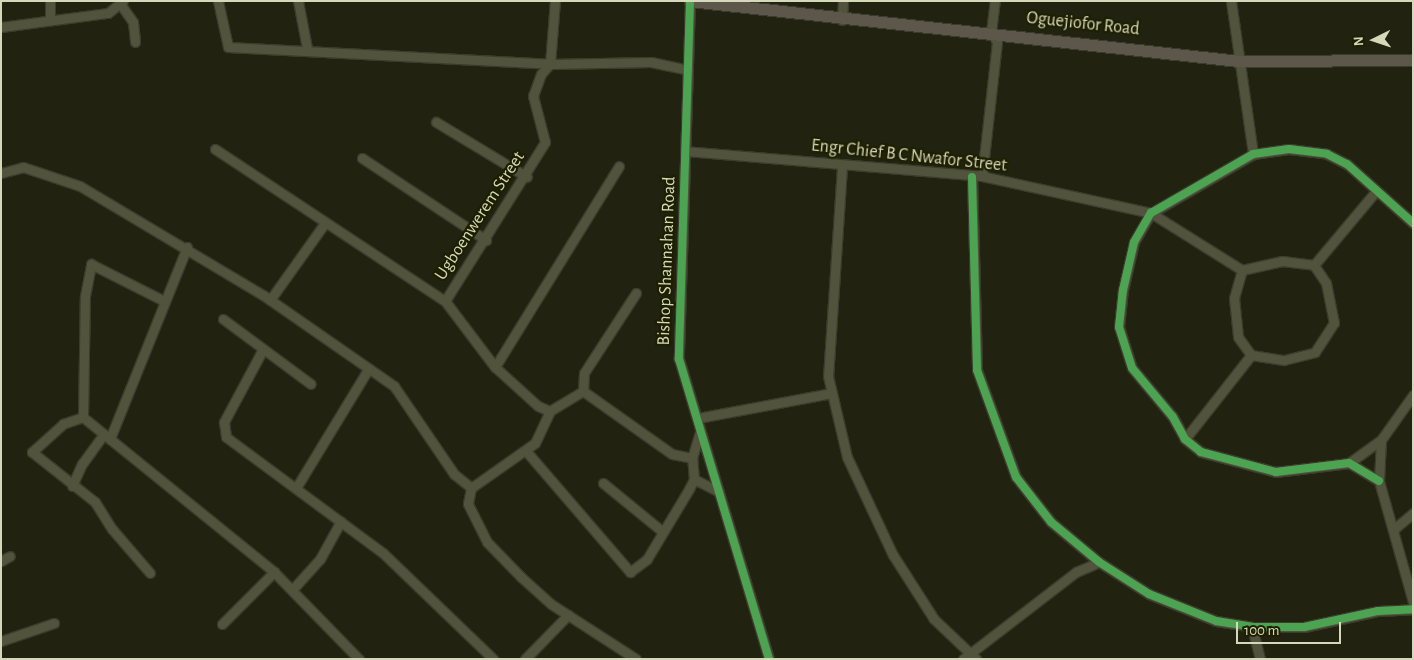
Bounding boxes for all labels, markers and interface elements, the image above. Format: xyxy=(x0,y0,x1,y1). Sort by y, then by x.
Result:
street label: Oguejiofor Road xyxy=(1025,7,1141,41)
north arrow xyxy=(1349,15,1399,65)
text: N xyxy=(1352,36,1366,46)
street label: Engr Chief B C Nwafor Street xyxy=(810,135,1008,177)
street label: Ugboenwerem Street xyxy=(430,147,530,285)
street label: Bishop Shannahan Road xyxy=(653,176,681,346)
scale bar xyxy=(1239,612,1344,644)
text: 100 m xyxy=(1244,623,1279,638)

